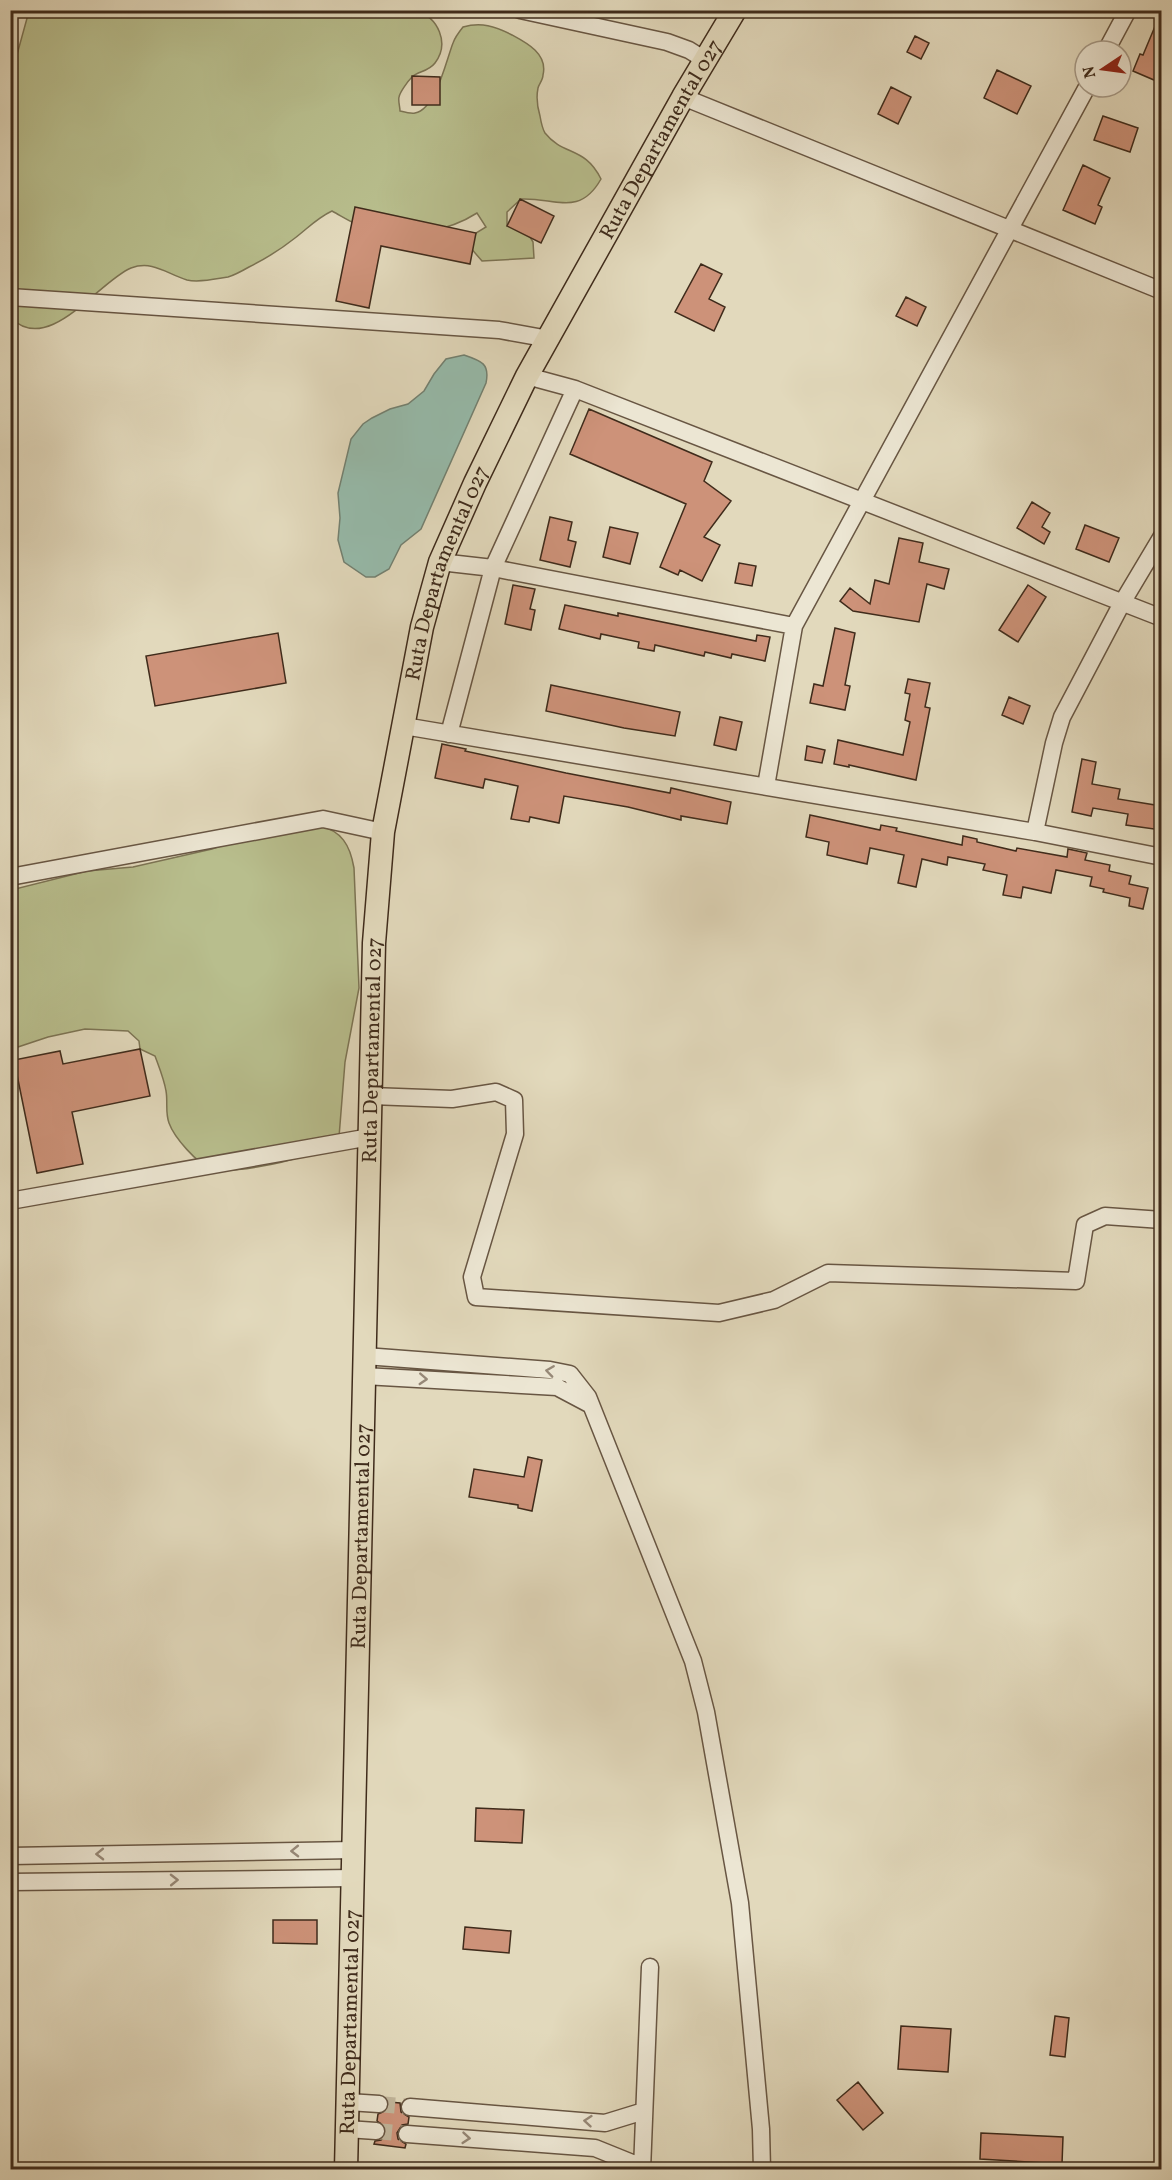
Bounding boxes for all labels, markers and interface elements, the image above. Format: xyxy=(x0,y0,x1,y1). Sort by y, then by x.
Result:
street label: Ruta Departamental 027 xyxy=(593,34,730,245)
north arrow xyxy=(1073,39,1133,99)
text: N xyxy=(1078,63,1102,80)
street label: Ruta Departamental 027 xyxy=(399,461,497,683)
street label: Ruta Departamental 027 xyxy=(356,936,390,1164)
one-way arrow xyxy=(546,1365,555,1377)
one-way arrow xyxy=(418,1373,427,1386)
street label: Ruta Departamental 027 xyxy=(345,1423,379,1649)
one-way arrow xyxy=(291,1845,300,1857)
one-way arrow xyxy=(96,1848,105,1861)
one-way arrow xyxy=(169,1874,178,1886)
street label: Ruta Departamental 027 xyxy=(334,1909,368,2135)
one-way arrow xyxy=(583,2115,592,2128)
one-way arrow xyxy=(461,2131,470,2144)

